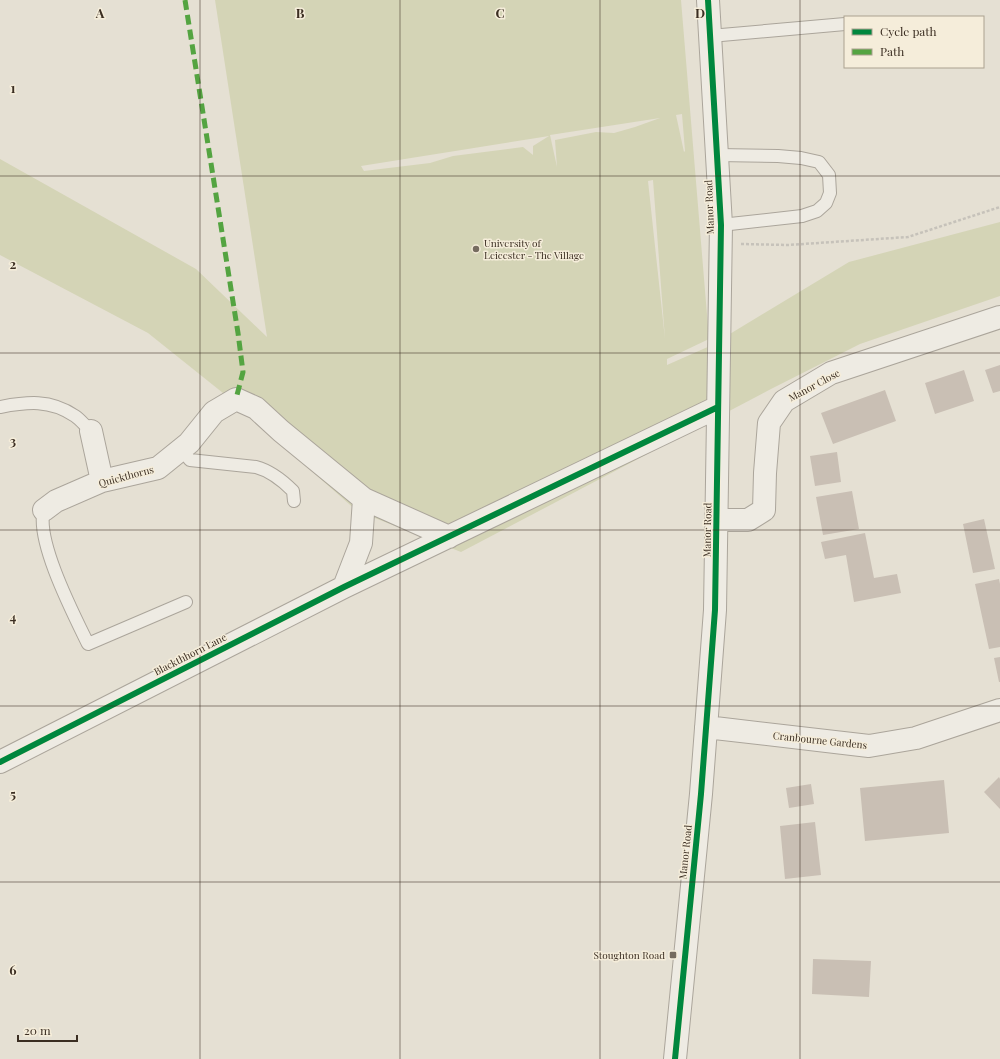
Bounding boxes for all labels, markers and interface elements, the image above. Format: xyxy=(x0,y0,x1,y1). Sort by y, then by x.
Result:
text: A xyxy=(95,4,105,21)
text: B xyxy=(296,4,305,21)
text: C xyxy=(495,4,505,21)
text: D xyxy=(695,4,705,21)
legend xyxy=(844,16,984,68)
text: Cycle path xyxy=(880,23,937,39)
text: Path xyxy=(880,43,904,59)
text: 1 xyxy=(11,79,16,96)
street label: Manor Road xyxy=(701,179,717,235)
place label: University of Leicester - The Village xyxy=(484,236,584,262)
marker: University of Leicester - The Village xyxy=(471,244,481,254)
text: 2 xyxy=(10,255,17,272)
street label: Manor Close xyxy=(786,366,842,404)
text: 3 xyxy=(10,432,16,449)
street label: Quickthorns xyxy=(97,462,155,490)
street label: Manor Road xyxy=(700,502,714,557)
text: 4 xyxy=(10,608,17,625)
street label: Blackthhorn Lane xyxy=(151,630,229,678)
street label: Cranbourne Gardens xyxy=(772,728,868,752)
text: 5 xyxy=(10,785,16,802)
street label: Manor Road xyxy=(675,824,695,880)
place label: Stoughton Road xyxy=(593,948,665,962)
marker: Stoughton Road xyxy=(668,950,678,960)
text: 6 xyxy=(9,961,17,978)
scale bar xyxy=(18,1017,77,1043)
text: 20 m xyxy=(24,1022,51,1038)

